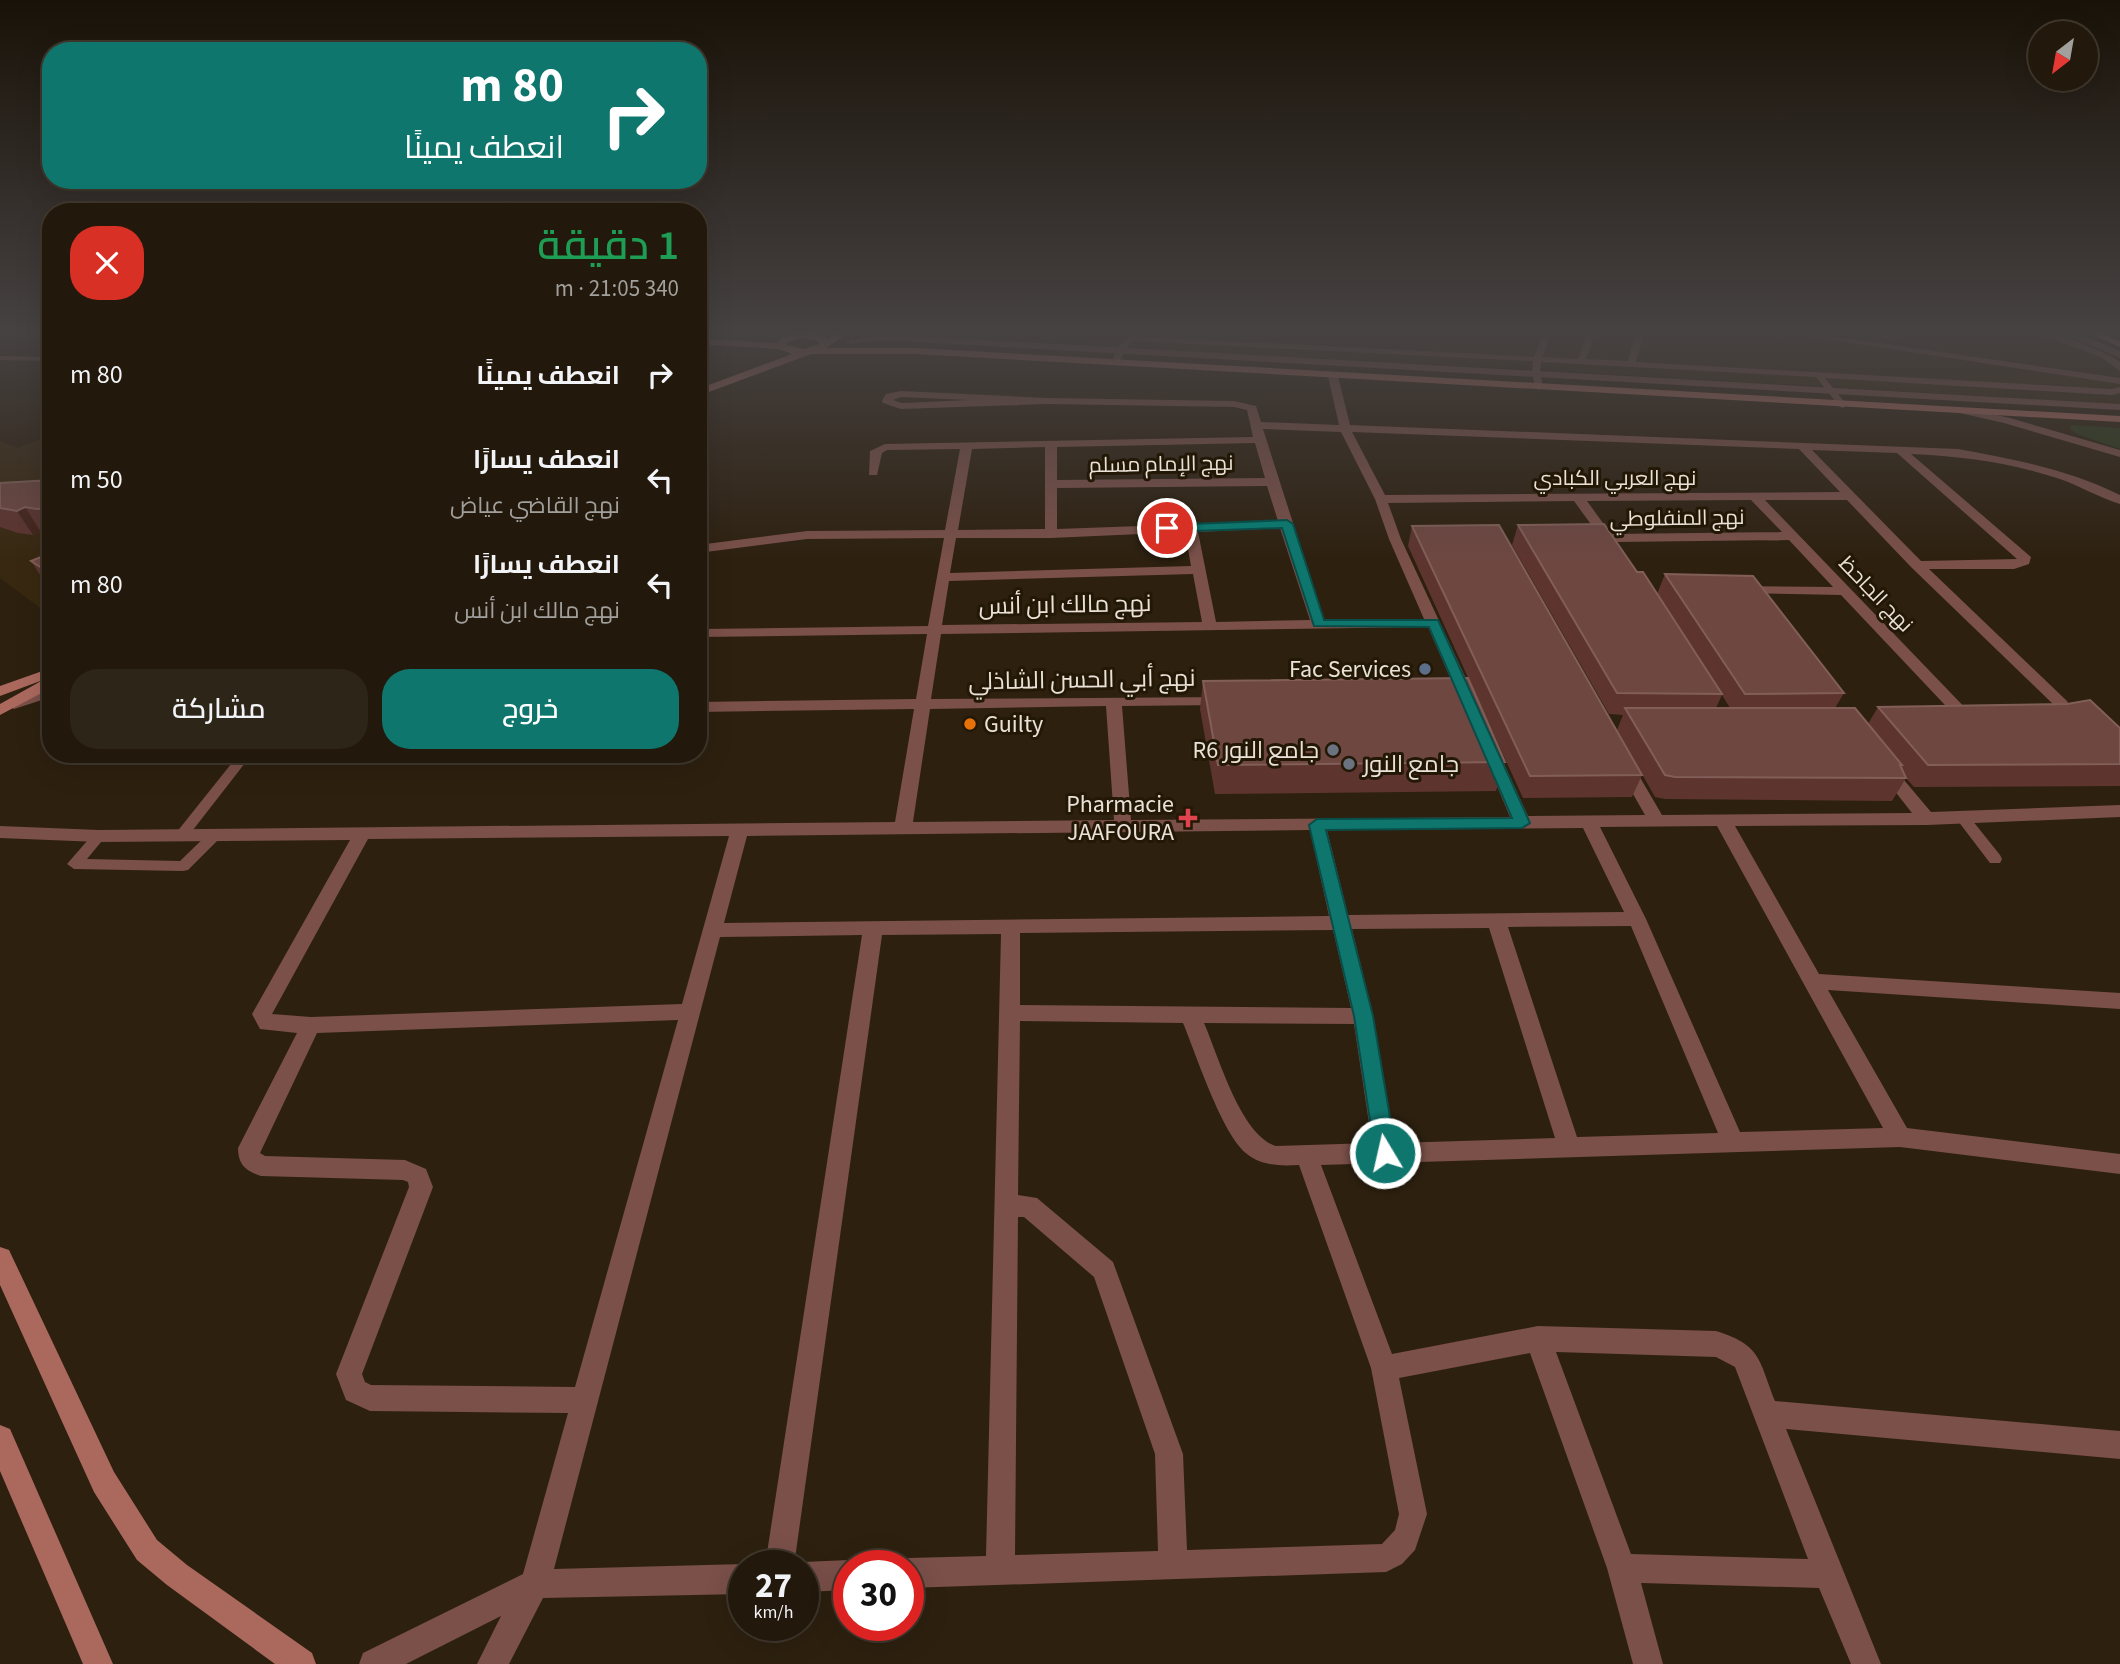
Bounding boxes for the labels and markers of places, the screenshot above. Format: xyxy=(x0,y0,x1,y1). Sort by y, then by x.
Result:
pin xyxy=(1137,498,1197,558)
place label: Fac Services xyxy=(1289,652,1411,687)
marker: Fac Services xyxy=(1417,661,1433,677)
place label: Guilty xyxy=(984,707,1043,742)
marker: Guilty xyxy=(962,716,978,732)
place label: R6 جامع النور xyxy=(1193,733,1319,768)
marker: R6 جامع النور xyxy=(1325,742,1341,758)
place label: جامع النور xyxy=(1361,747,1459,782)
marker: جامع النور xyxy=(1341,756,1357,772)
place label: Pharmacie JAAFOURA xyxy=(1066,787,1174,850)
marker: Pharmacie JAAFOURA xyxy=(1180,810,1196,826)

